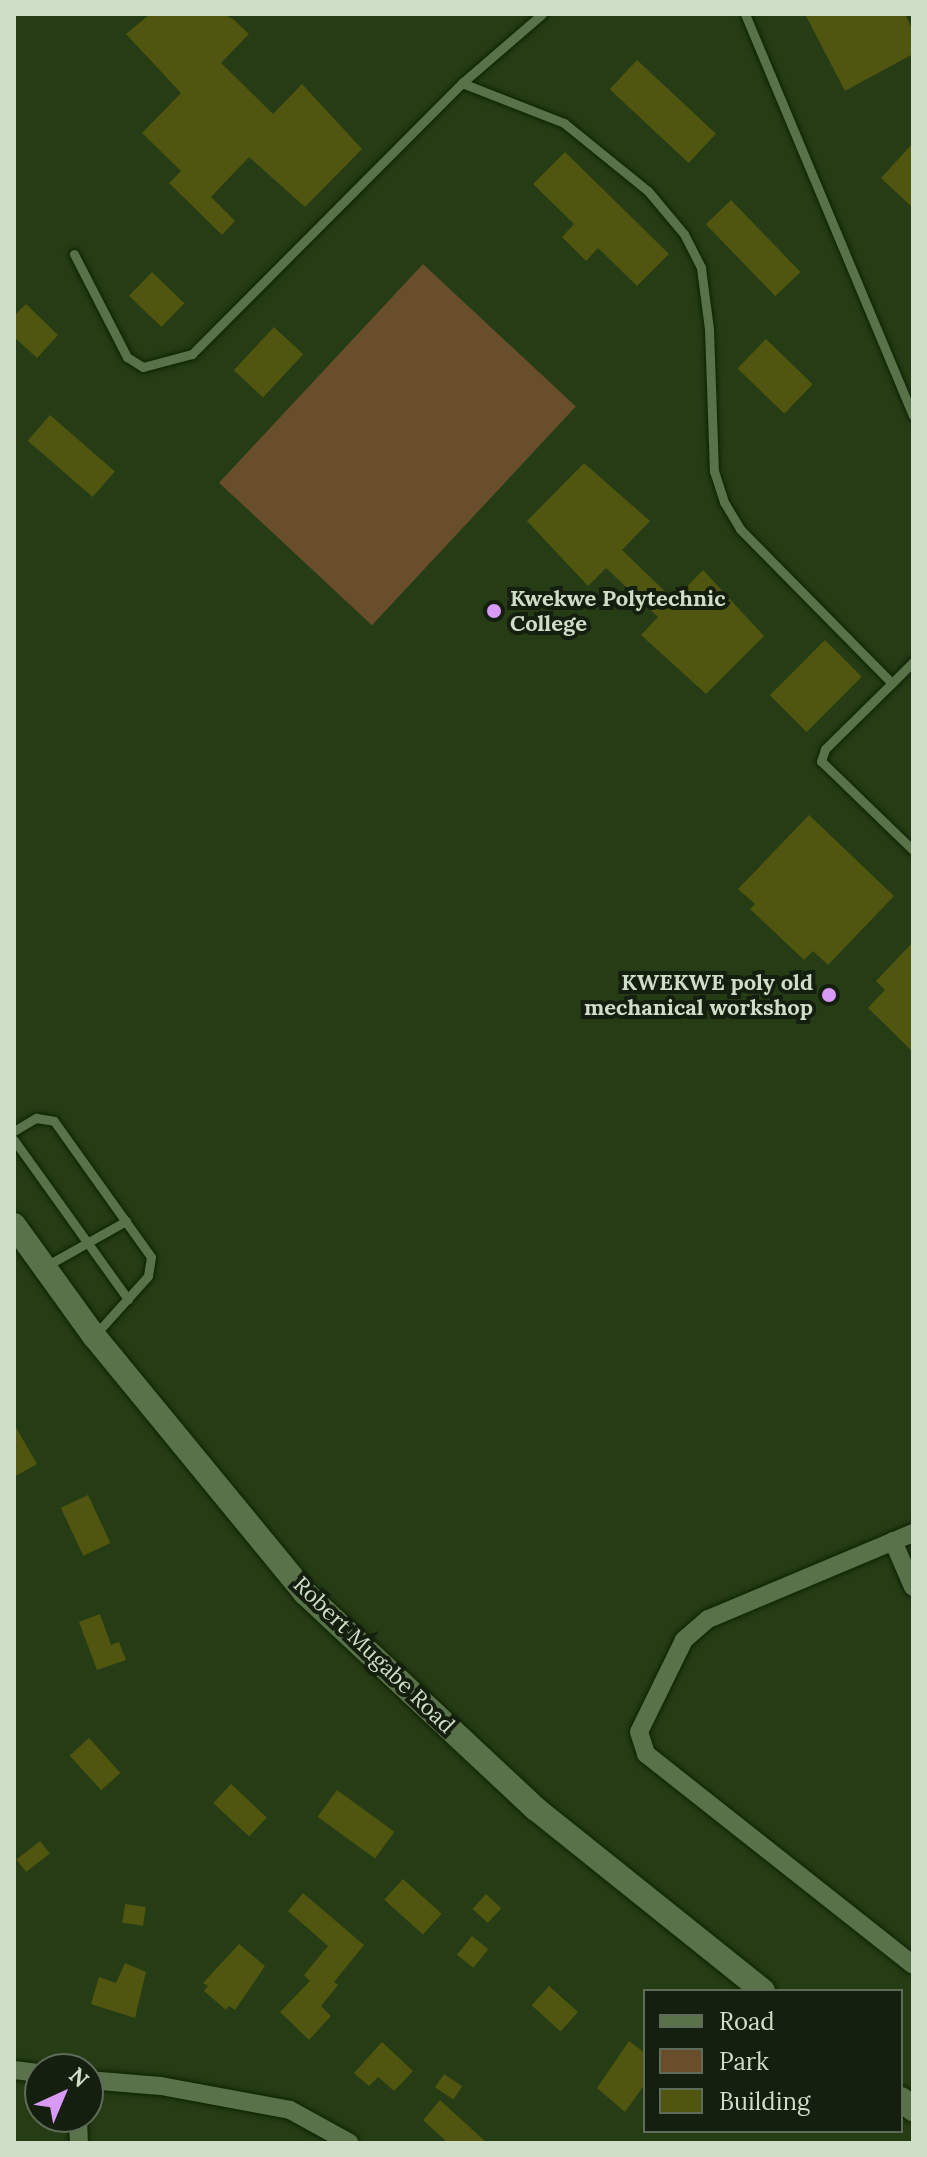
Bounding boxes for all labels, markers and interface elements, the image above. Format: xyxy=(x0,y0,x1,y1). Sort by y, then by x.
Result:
place label: Kwekwe Polytechnic College xyxy=(510,585,726,636)
marker: Kwekwe Polytechnic College xyxy=(485,602,503,620)
place label: KWEKWE poly old mechanical workshop xyxy=(584,969,813,1020)
marker: KWEKWE poly old mechanical workshop xyxy=(820,986,838,1004)
street label: Robert Mugabe Road xyxy=(288,1571,460,1739)
legend xyxy=(643,1989,903,2133)
text: Road xyxy=(719,2006,775,2037)
text: Park xyxy=(719,2046,769,2077)
north arrow xyxy=(24,2053,104,2133)
text: N xyxy=(63,2061,95,2093)
text: Building xyxy=(719,2086,810,2117)

